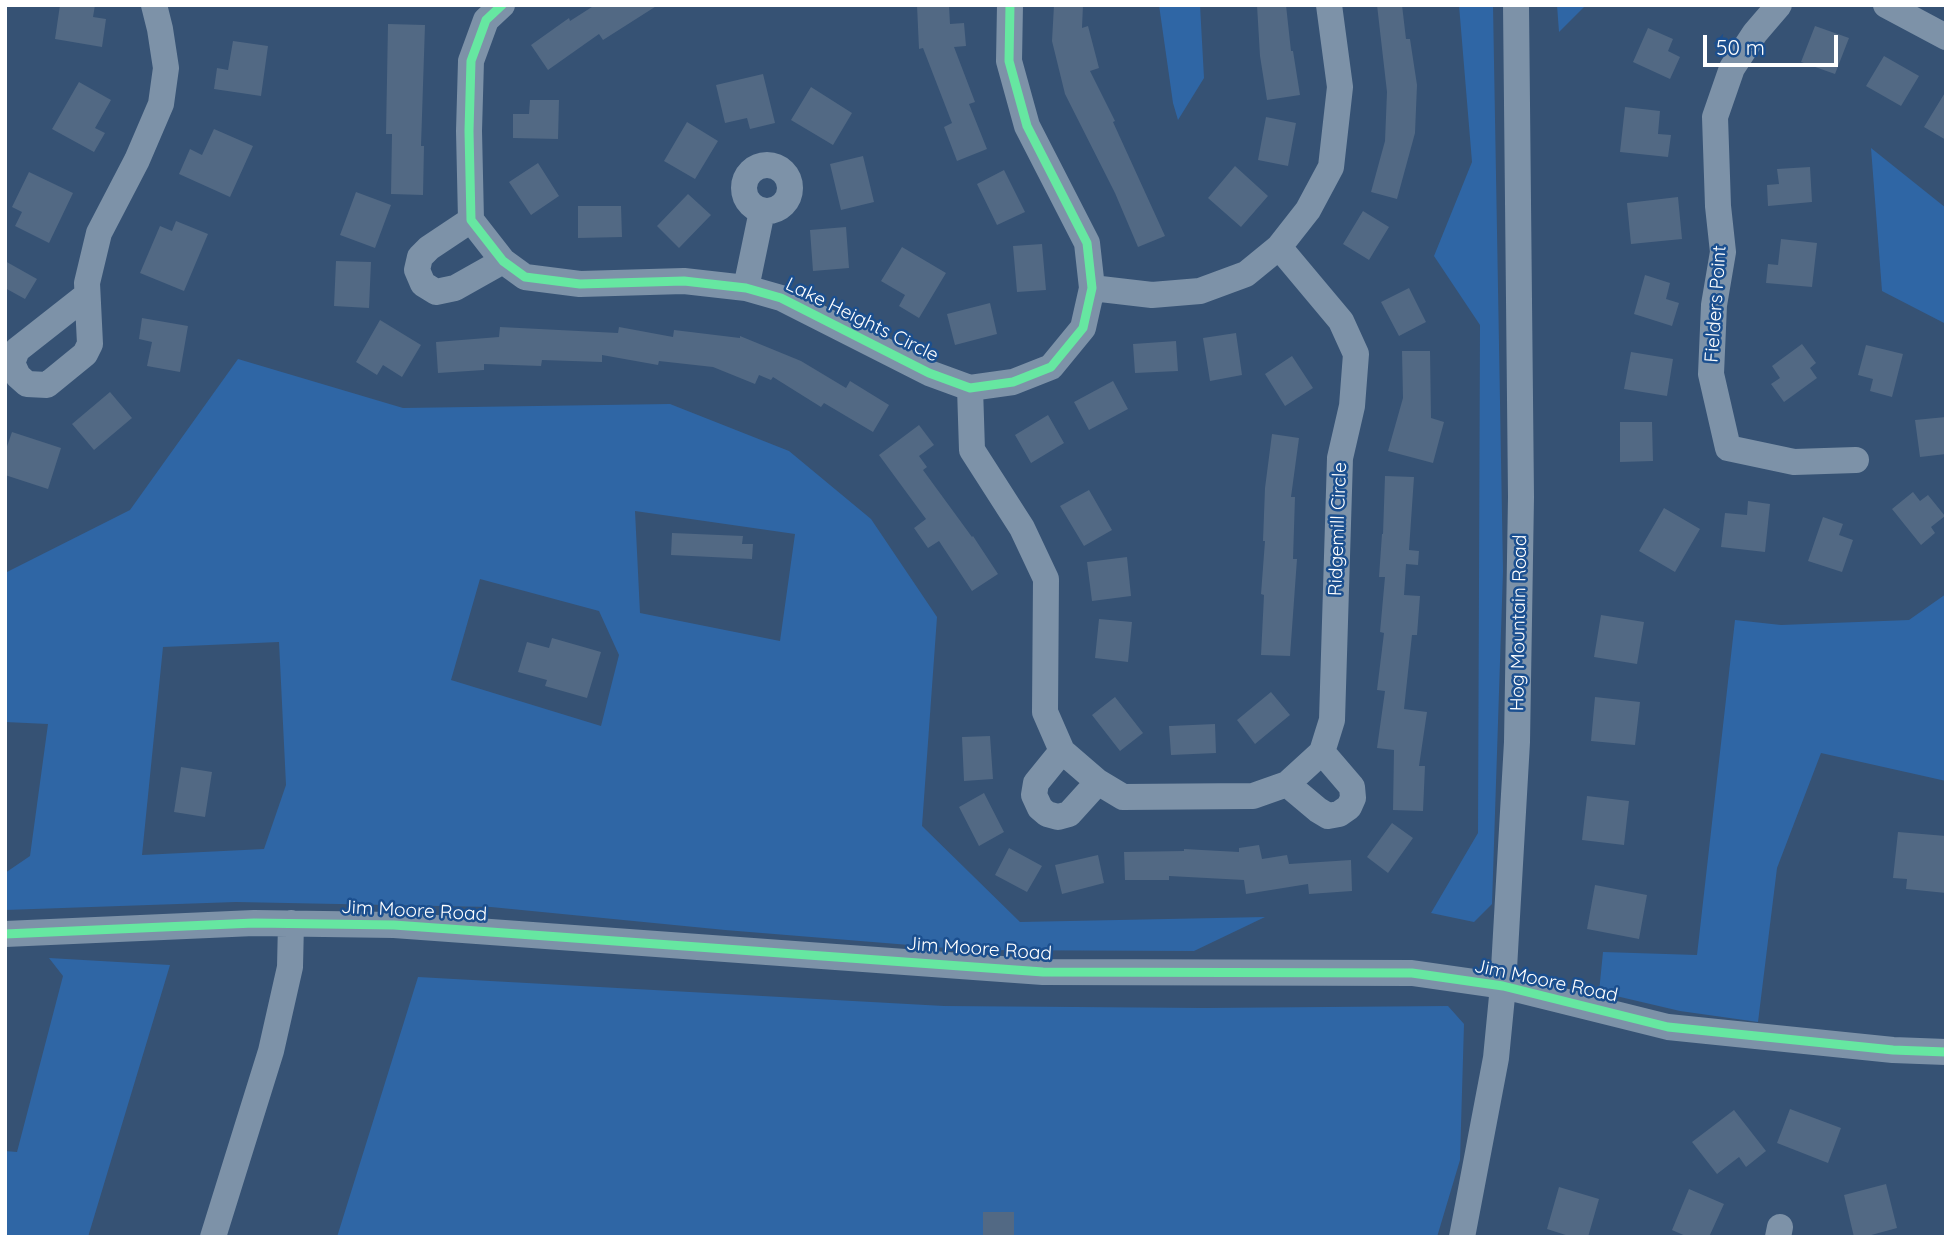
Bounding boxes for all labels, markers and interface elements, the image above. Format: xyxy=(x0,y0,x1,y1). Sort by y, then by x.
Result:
scale bar xyxy=(1706,21,1841,65)
text: 50 m xyxy=(1716,34,1765,60)
street label: Fielders Point xyxy=(1701,245,1731,363)
street label: Lake Heights Circle xyxy=(782,273,942,367)
street label: Ridgemill Circle xyxy=(1324,462,1352,596)
street label: Hog Mountain Road xyxy=(1506,535,1532,711)
street label: Jim Moore Road xyxy=(340,896,488,926)
street label: Jim Moore Road xyxy=(905,933,1053,965)
street label: Jim Moore Road xyxy=(1472,955,1620,1007)

